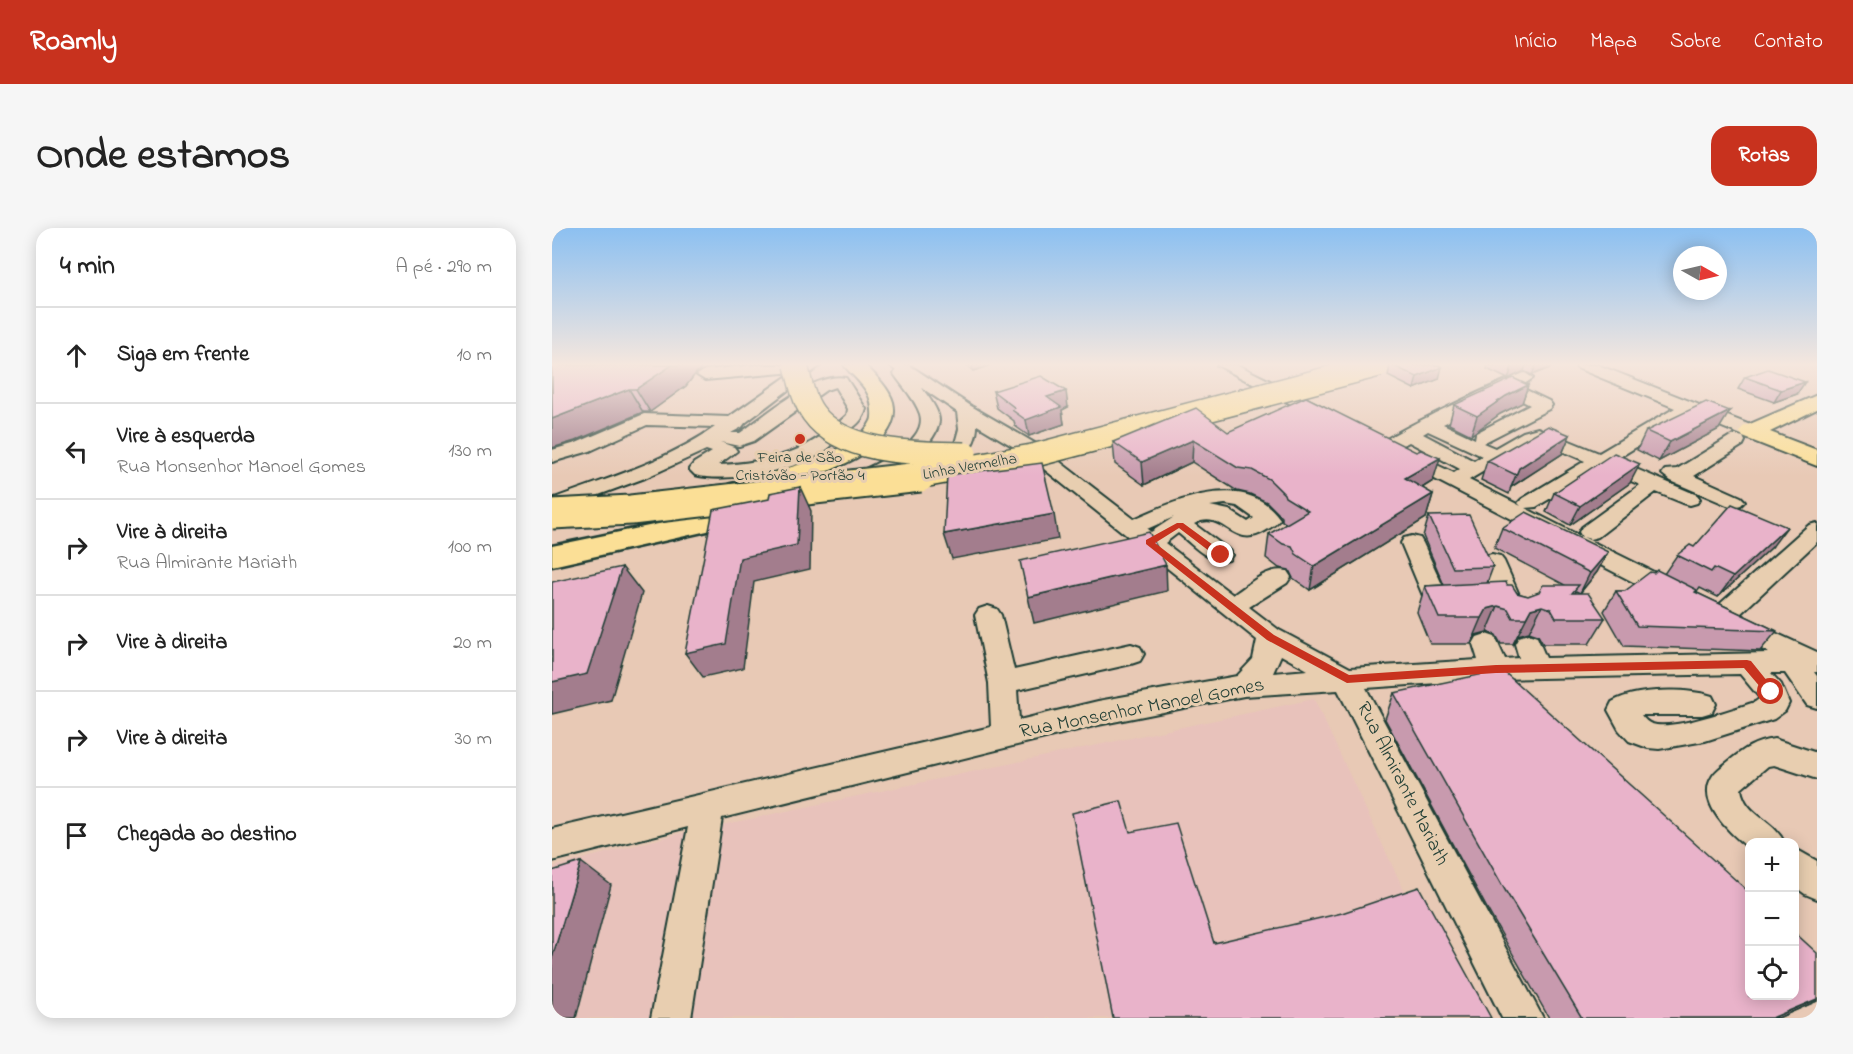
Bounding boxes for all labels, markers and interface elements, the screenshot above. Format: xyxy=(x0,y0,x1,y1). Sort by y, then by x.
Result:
text: Roamly xyxy=(30,22,117,63)
text: Início xyxy=(1514,27,1557,57)
text: Mapa xyxy=(1590,27,1637,57)
text: Sobre xyxy=(1670,27,1721,57)
text: Contato xyxy=(1754,27,1823,57)
text: Onde estamos xyxy=(36,126,290,187)
button: Rotas xyxy=(1711,126,1817,186)
north arrow xyxy=(1673,246,1727,300)
text: 4 min xyxy=(60,248,115,286)
text: A pé · 290 m xyxy=(395,253,492,282)
icon: ahead xyxy=(60,339,93,372)
text: Siga em frente xyxy=(117,339,249,371)
text: 10 m xyxy=(456,341,492,370)
text: Vire à esquerda xyxy=(117,421,255,453)
marker: Feira de São Cristóvão - Portão 4 xyxy=(793,432,807,446)
icon: left xyxy=(60,435,93,468)
text: 130 m xyxy=(448,437,492,466)
place label: Feira de São Cristóvão - Portão 4 xyxy=(735,446,865,488)
street label: Linha Vermelha xyxy=(921,447,1019,487)
text: Rua Monsenhor Manoel Gomes xyxy=(117,453,366,482)
text: Vire à direita xyxy=(117,517,227,549)
icon: right xyxy=(60,531,93,564)
text: 100 m xyxy=(448,533,492,562)
route end xyxy=(1207,541,1233,567)
text: Rua Almirante Mariath xyxy=(117,549,297,578)
icon: right xyxy=(60,627,93,660)
text: Vire à direita xyxy=(117,627,227,659)
text: 20 m xyxy=(453,629,492,658)
street label: Rua Monsenhor Manoel Gomes xyxy=(1017,671,1267,747)
route start xyxy=(1757,678,1783,704)
street label: Rua Almirante Mariath xyxy=(1348,697,1456,871)
icon: right xyxy=(60,723,93,756)
text: Vire à direita xyxy=(117,723,227,755)
text: 30 m xyxy=(455,725,492,754)
icon: arrive xyxy=(60,819,93,852)
text: Chegada ao destino xyxy=(117,819,297,851)
map controls xyxy=(1745,838,1799,1000)
button: + xyxy=(1745,838,1799,892)
button: − xyxy=(1745,892,1799,946)
button: locate xyxy=(1745,946,1799,1000)

